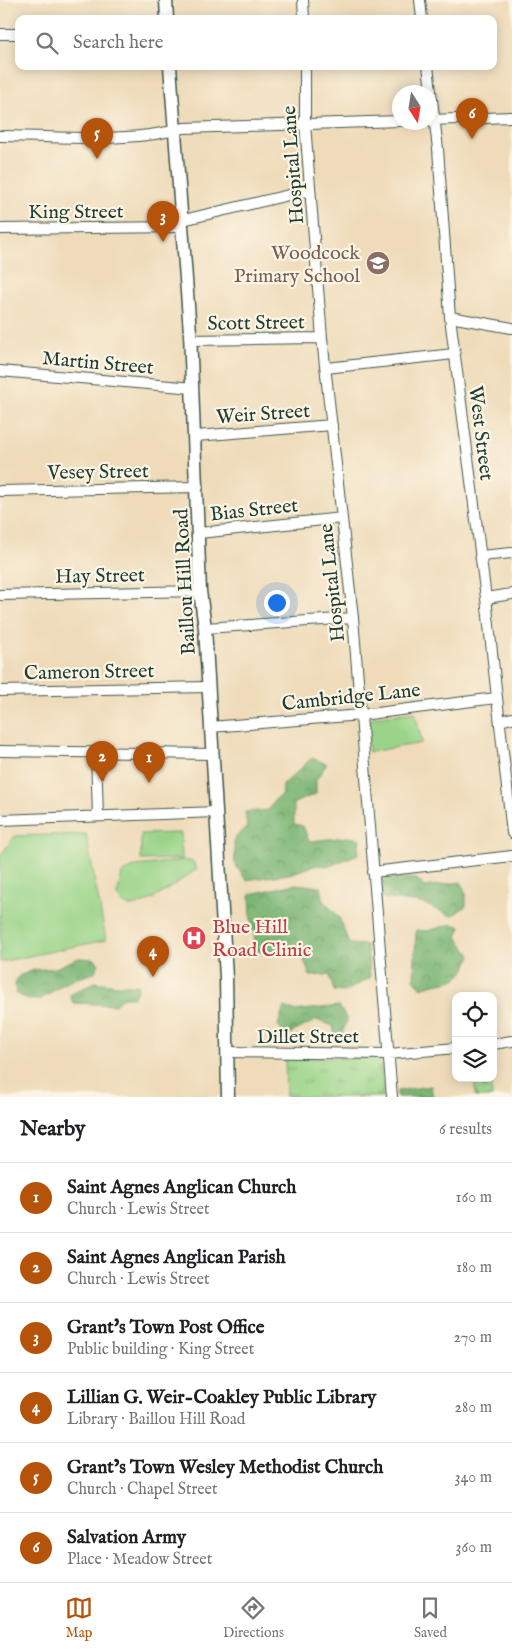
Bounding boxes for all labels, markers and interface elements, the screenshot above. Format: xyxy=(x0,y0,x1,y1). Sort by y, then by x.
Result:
search box xyxy=(15,15,497,70)
icon: search xyxy=(33,29,61,57)
text: Search here xyxy=(73,31,164,55)
north arrow xyxy=(392,85,437,130)
pin: 6 xyxy=(456,98,488,139)
street label: Hospital Lane xyxy=(277,105,310,225)
pin: 5 xyxy=(81,118,113,159)
street label: King Street xyxy=(28,200,124,225)
pin: 3 xyxy=(147,201,179,242)
place label: Woodcock Primary School xyxy=(234,241,361,289)
school or university icon: Woodcock Primary School xyxy=(365,250,391,276)
street label: Scott Street xyxy=(207,310,305,337)
street label: Martin Street xyxy=(41,346,155,381)
street label: West Street xyxy=(462,384,499,482)
street label: Weir Street xyxy=(215,399,311,430)
street label: Vesey Street xyxy=(46,459,149,486)
street label: Bias Street xyxy=(209,493,300,528)
street label: Baillou Hill Road xyxy=(169,508,202,656)
street label: Hospital Lane xyxy=(314,522,351,643)
street label: Hay Street xyxy=(55,563,145,590)
your location xyxy=(264,590,290,616)
street label: Cameron Street xyxy=(24,659,155,686)
street label: Cambridge Lane xyxy=(281,678,422,717)
pin: 2 xyxy=(86,741,118,782)
pin: 1 xyxy=(133,742,165,783)
place label: Blue Hill Road Clinic xyxy=(212,915,311,963)
hospital icon: Blue Hill Road Clinic xyxy=(181,925,207,951)
pin: 4 xyxy=(137,936,169,977)
map controls xyxy=(452,992,497,1082)
button: locate xyxy=(452,992,497,1037)
street label: Dillet Street xyxy=(257,1025,359,1050)
button: layers xyxy=(452,1037,497,1082)
text: Nearby xyxy=(20,1116,85,1143)
text: 6 results xyxy=(439,1120,492,1140)
text: Saint Agnes Anglican Church xyxy=(67,1176,296,1200)
text: 1 xyxy=(33,1188,39,1208)
text: 160 m xyxy=(456,1188,492,1208)
text: Church · Lewis Street xyxy=(67,1200,209,1220)
text: Saint Agnes Anglican Parish xyxy=(67,1246,286,1270)
text: 2 xyxy=(32,1258,40,1278)
text: 180 m xyxy=(456,1258,492,1278)
text: Church · Lewis Street xyxy=(67,1270,209,1290)
text: Grant's Town Post Office xyxy=(67,1316,264,1340)
text: 3 xyxy=(33,1328,39,1348)
text: 270 m xyxy=(453,1328,492,1348)
text: Public building · King Street xyxy=(67,1340,254,1360)
text: Lillian G. Weir-Coakley Public Library xyxy=(67,1386,376,1410)
text: 4 xyxy=(32,1398,40,1418)
text: 280 m xyxy=(455,1398,492,1418)
text: Library · Baillou Hill Road xyxy=(67,1410,245,1430)
text: Grant’s Town Wesley Methodist Church xyxy=(67,1456,383,1480)
text: 5 xyxy=(33,1468,39,1488)
text: 340 m xyxy=(454,1468,492,1488)
text: Church · Chapel Street xyxy=(67,1480,217,1500)
text: Salvation Army xyxy=(67,1526,186,1550)
text: 6 xyxy=(33,1538,39,1558)
text: 360 m xyxy=(456,1538,492,1558)
text: Place · Meadow Street xyxy=(67,1550,212,1570)
tab: Map xyxy=(65,1594,93,1642)
tab: Directions xyxy=(223,1594,284,1642)
tab: Saved xyxy=(414,1594,447,1642)

